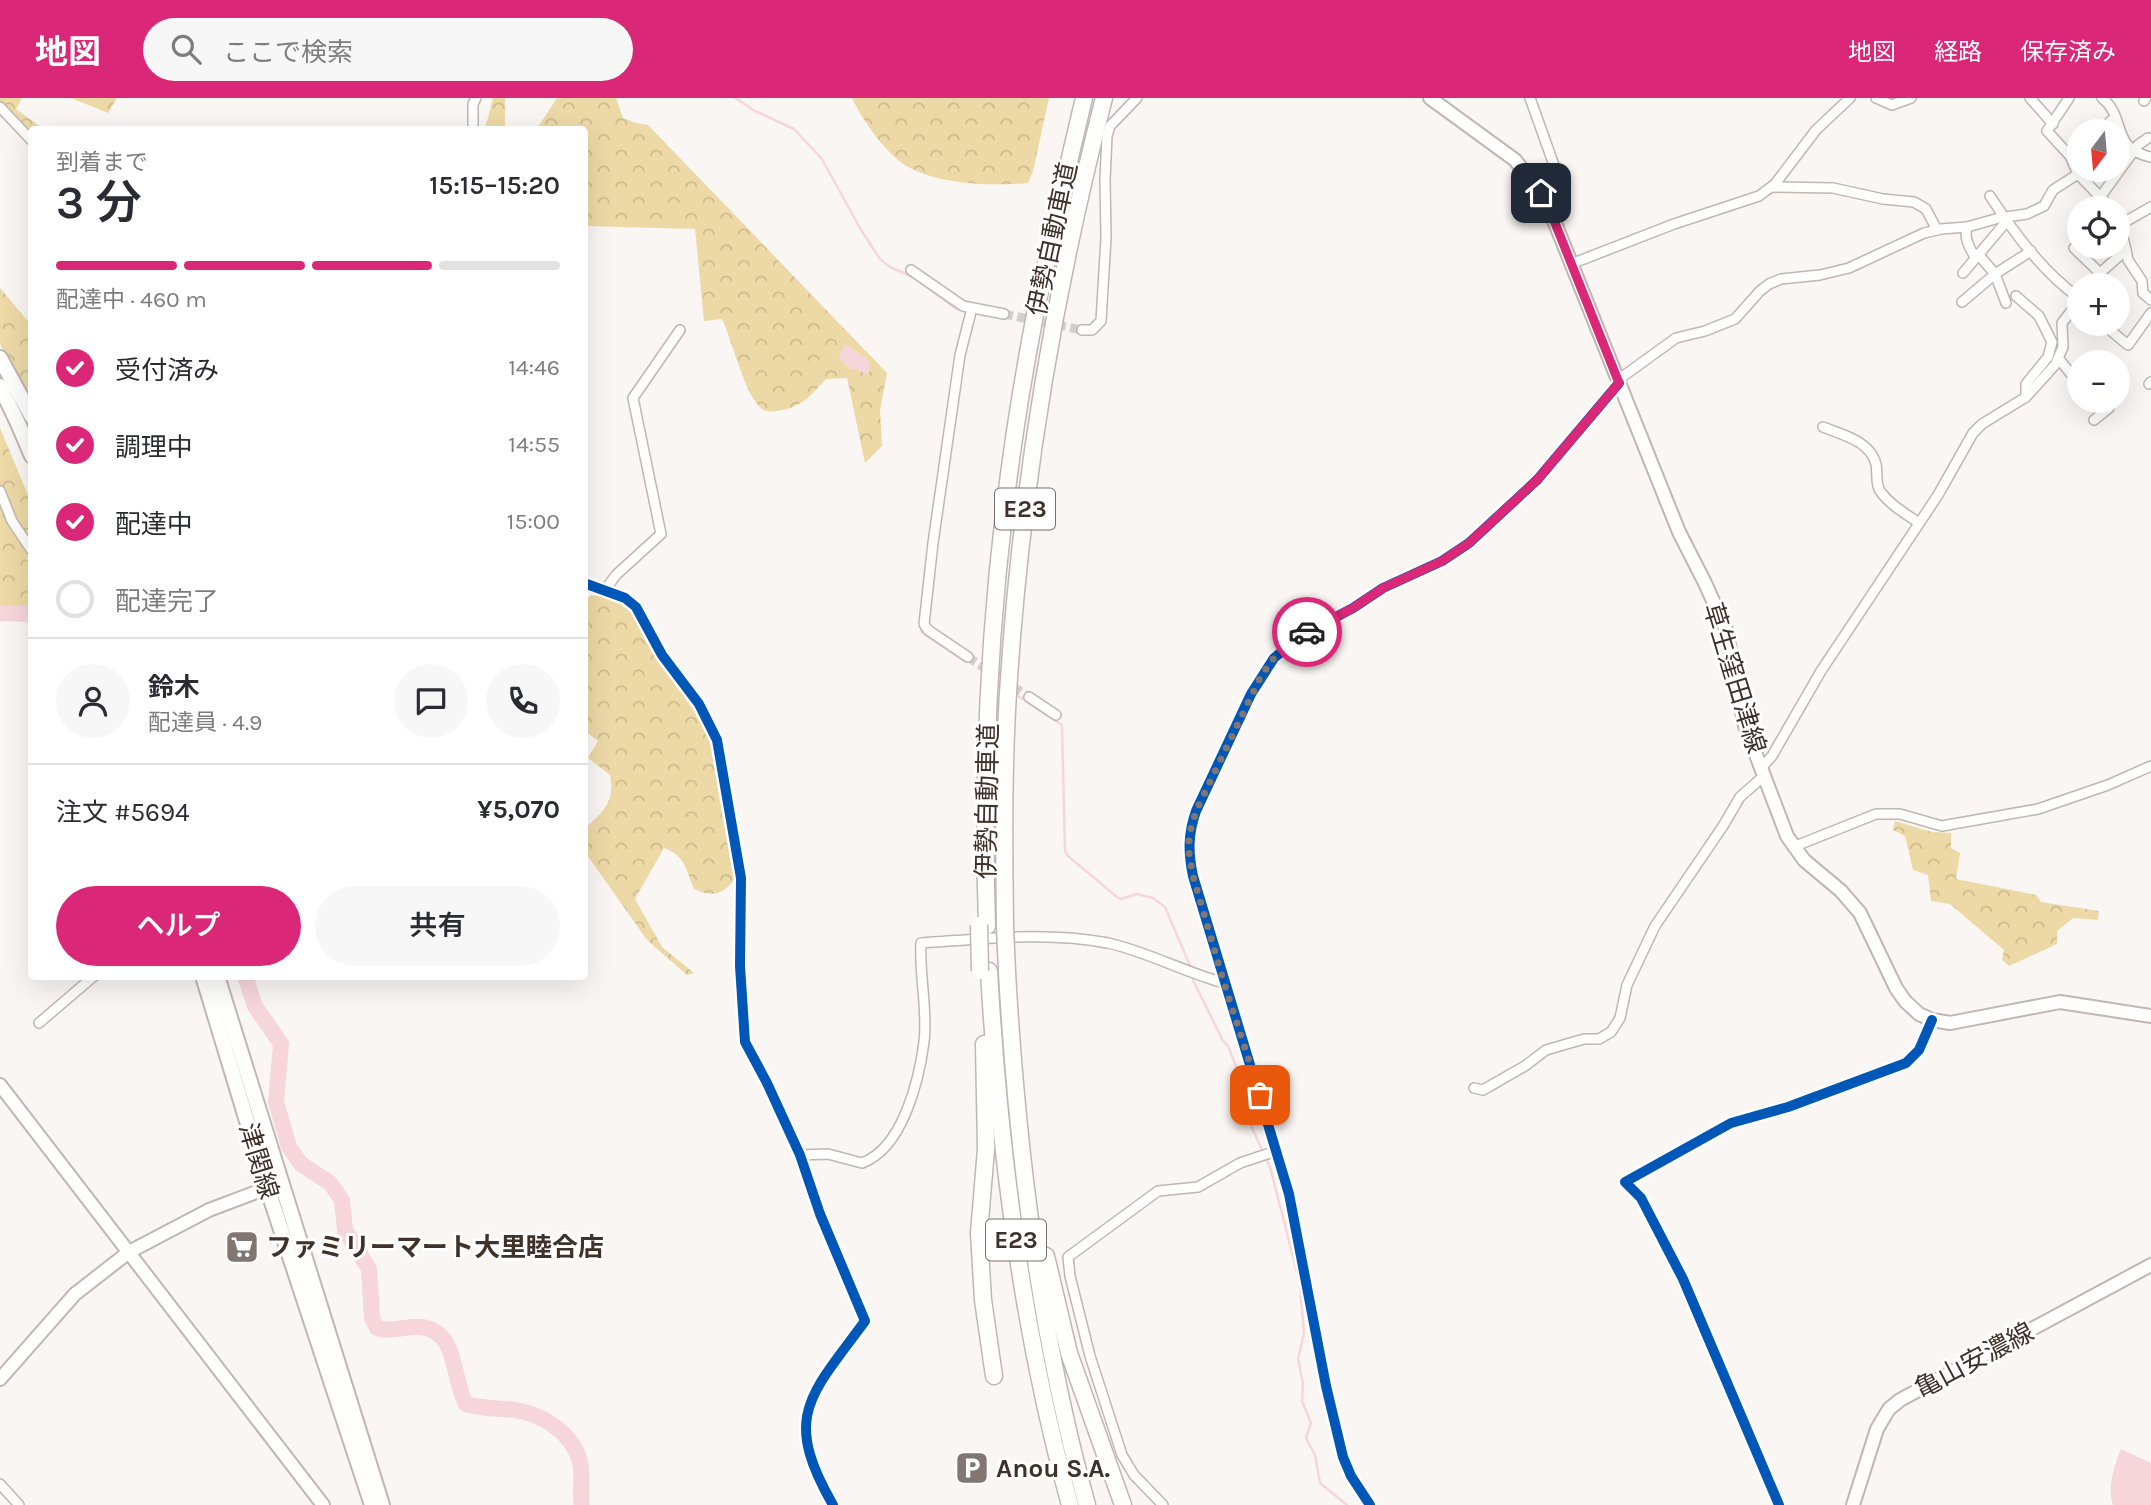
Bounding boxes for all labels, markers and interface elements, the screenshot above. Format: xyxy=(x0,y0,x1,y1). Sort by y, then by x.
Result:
search box xyxy=(143,18,633,81)
icon: search xyxy=(167,30,205,68)
text: 地図 xyxy=(35,33,101,71)
text: ここで検索 xyxy=(223,37,353,68)
text: 地図 xyxy=(1848,38,1896,66)
text: 経路 xyxy=(1934,38,1982,66)
text: 保存済み xyxy=(2020,38,2116,66)
north arrow xyxy=(2067,119,2130,182)
map controls xyxy=(2067,119,2130,413)
text: 到着まで xyxy=(56,149,148,176)
street label: 伊勢自動車道 xyxy=(1021,160,1084,319)
pin xyxy=(1511,163,1571,223)
text: 15:15–15:20 xyxy=(429,170,560,201)
icon: home xyxy=(1522,174,1560,212)
text: 3 分 xyxy=(56,176,142,230)
button: locate xyxy=(2067,196,2130,259)
button: + xyxy=(2067,273,2130,336)
text: 配達中 · 460 m xyxy=(56,286,207,313)
icon: check xyxy=(56,349,94,387)
button: − xyxy=(2067,350,2130,413)
text: 14:46 xyxy=(508,354,560,381)
text: 受付済み xyxy=(115,355,219,386)
icon: check xyxy=(56,426,94,464)
text: 14:55 xyxy=(508,431,560,458)
text: 調理中 xyxy=(115,432,193,463)
road number: E23 xyxy=(995,488,1055,530)
icon: check xyxy=(56,503,94,541)
text: 15:00 xyxy=(507,508,560,535)
text: 配達中 xyxy=(115,509,193,540)
text: 配達完了 xyxy=(115,586,219,617)
courier xyxy=(1272,597,1342,667)
street label: 草生窪田津線 xyxy=(1697,599,1772,757)
icon: car xyxy=(1288,613,1326,651)
button: person xyxy=(56,664,130,738)
button: chat xyxy=(394,664,468,738)
button: phone xyxy=(486,664,560,738)
text: 鈴木 xyxy=(148,672,200,703)
text: 配達員 · 4.9 xyxy=(148,709,262,736)
street label: 伊勢自動車道 xyxy=(971,723,1004,879)
text: ¥5,070 xyxy=(477,794,560,825)
text: 注文 #5694 xyxy=(56,797,190,828)
button: ヘルプ xyxy=(56,886,301,966)
button: 共有 xyxy=(315,886,560,966)
pin xyxy=(1230,1065,1290,1125)
icon: bag xyxy=(1241,1076,1279,1114)
street label: 津関線 xyxy=(232,1119,285,1203)
road number: E23 xyxy=(986,1220,1046,1260)
supermarket icon: ファミリーマート大里睦合店 xyxy=(223,1228,261,1266)
place label: ファミリーマート大里睦合店 xyxy=(266,1232,604,1263)
street label: 亀山安濃線 xyxy=(1910,1316,2039,1405)
parking icon: Anou S.A. xyxy=(953,1449,991,1487)
place label: Anou S.A. xyxy=(996,1453,1110,1484)

